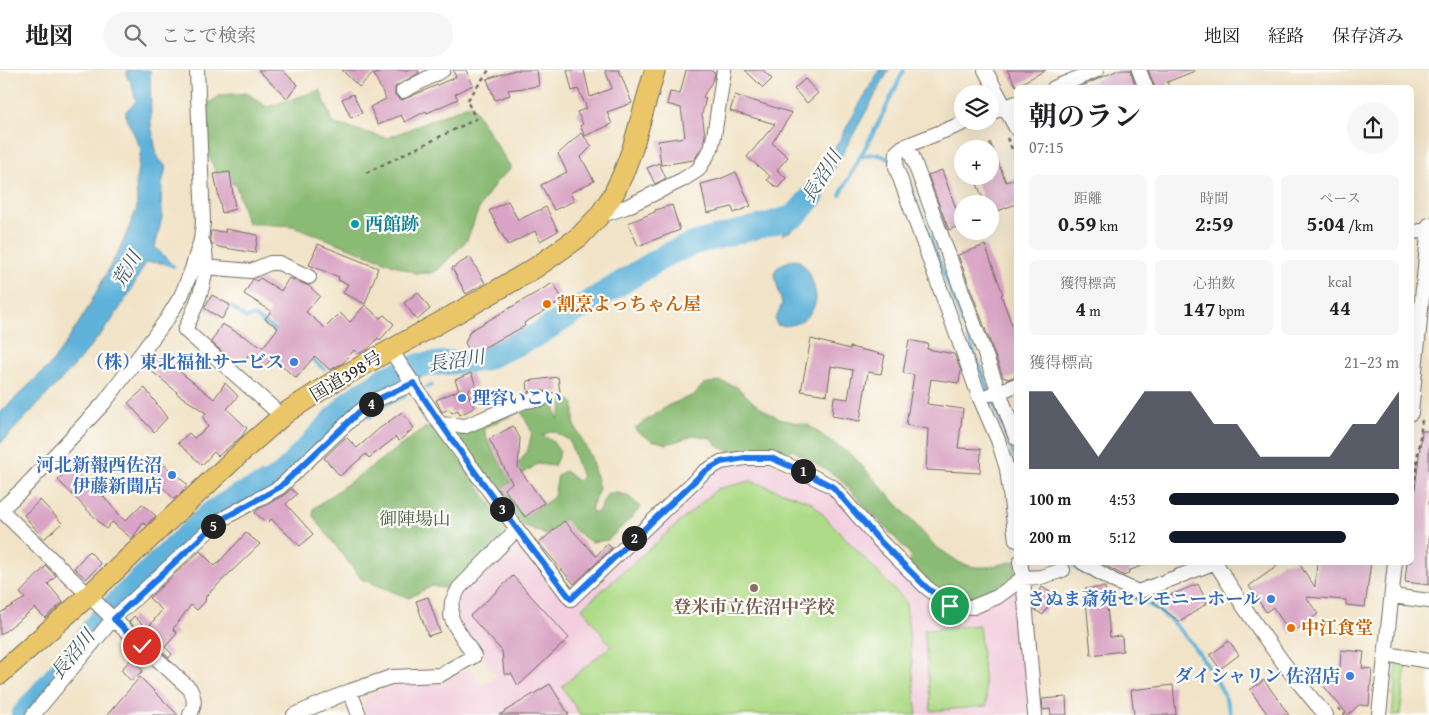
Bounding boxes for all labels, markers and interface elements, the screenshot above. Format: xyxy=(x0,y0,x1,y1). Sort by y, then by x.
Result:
search box xyxy=(103,12,453,57)
text: 地図 xyxy=(25,18,73,53)
icon: search xyxy=(121,21,149,49)
text: ここで検索 xyxy=(161,21,256,49)
text: 地図 xyxy=(1204,22,1240,49)
text: 経路 xyxy=(1268,22,1304,49)
text: 保存済み xyxy=(1332,22,1404,49)
map controls xyxy=(954,85,999,240)
button: layers xyxy=(954,85,999,130)
text: 朝のラン xyxy=(1029,95,1141,136)
button: share xyxy=(1347,102,1399,154)
text: 07:15 xyxy=(1029,135,1064,159)
button: + xyxy=(954,140,999,185)
water label: 長沼川 xyxy=(794,143,849,208)
text: 距離 xyxy=(1074,188,1102,208)
text: 時間 xyxy=(1200,188,1228,208)
text: ペース xyxy=(1319,188,1361,208)
button: − xyxy=(954,195,999,240)
text: 0.59 xyxy=(1058,208,1096,239)
text: 2:59 xyxy=(1195,208,1233,239)
text: 5:04 xyxy=(1307,208,1345,239)
place label: 西館跡 xyxy=(365,210,419,237)
text: km xyxy=(1096,216,1118,236)
text: /km xyxy=(1345,216,1373,236)
marker: 西館跡 xyxy=(349,218,361,230)
water label: 荒川 xyxy=(104,244,149,292)
text: kcal xyxy=(1328,272,1352,292)
text: 獲得標高 xyxy=(1060,273,1116,293)
text: 心拍数 xyxy=(1193,273,1235,293)
place label: 割烹よっちゃん屋 xyxy=(557,290,701,317)
text: 44 xyxy=(1329,292,1351,323)
text: 4 xyxy=(1075,293,1086,324)
text: 147 xyxy=(1183,293,1216,324)
marker: 割烹よっちゃん屋 xyxy=(541,298,553,310)
text: m xyxy=(1086,301,1101,321)
text: bpm xyxy=(1216,301,1245,321)
water label: 長沼川 xyxy=(426,341,488,378)
street label: 国道398号 xyxy=(305,343,387,408)
place label: （株）東北福祉サービス xyxy=(86,348,284,375)
text: 獲得標高 xyxy=(1029,350,1093,374)
text: 21–23 m xyxy=(1344,350,1399,374)
marker: （株）東北福祉サービス xyxy=(288,356,300,368)
place label: 理容いこい xyxy=(472,384,562,411)
pin: 4 xyxy=(358,392,384,416)
marker: 理容いこい xyxy=(456,392,468,404)
text: 4 xyxy=(368,394,375,414)
place label: 河北新報西佐沼 伊藤新聞店 xyxy=(36,451,162,499)
pin: 1 xyxy=(790,458,816,484)
text: 1 xyxy=(800,461,807,481)
marker: 河北新報西佐沼 伊藤新聞店 xyxy=(166,469,178,481)
text: 100 m xyxy=(1029,487,1071,511)
text: 4:53 xyxy=(1109,487,1136,511)
pin: 3 xyxy=(490,496,514,522)
text: 3 xyxy=(499,499,506,519)
park label: 御陣場山 xyxy=(379,505,451,532)
pin: 5 xyxy=(200,514,226,538)
text: 5 xyxy=(210,516,217,536)
text: 200 m xyxy=(1029,525,1071,549)
text: 5:12 xyxy=(1109,525,1136,549)
pin: 2 xyxy=(622,526,646,550)
text: 2 xyxy=(631,528,638,548)
marker: 登米市立佐沼中学校 xyxy=(748,582,760,594)
pin xyxy=(929,585,971,627)
place label: さぬま斎苑セレモニーホール xyxy=(1027,585,1261,612)
icon: arrive xyxy=(936,592,964,620)
place label: 登米市立佐沼中学校 xyxy=(673,593,835,620)
marker: さぬま斎苑セレモニーホール xyxy=(1265,593,1277,605)
place label: 中江食堂 xyxy=(1301,614,1373,641)
water label: 長沼川 xyxy=(43,621,102,685)
marker: 中江食堂 xyxy=(1285,622,1297,634)
pin xyxy=(121,625,163,667)
icon: check xyxy=(128,632,156,660)
place label: ダイシャリン 佐沼店 xyxy=(1175,662,1340,689)
marker: ダイシャリン 佐沼店 xyxy=(1344,670,1356,682)

